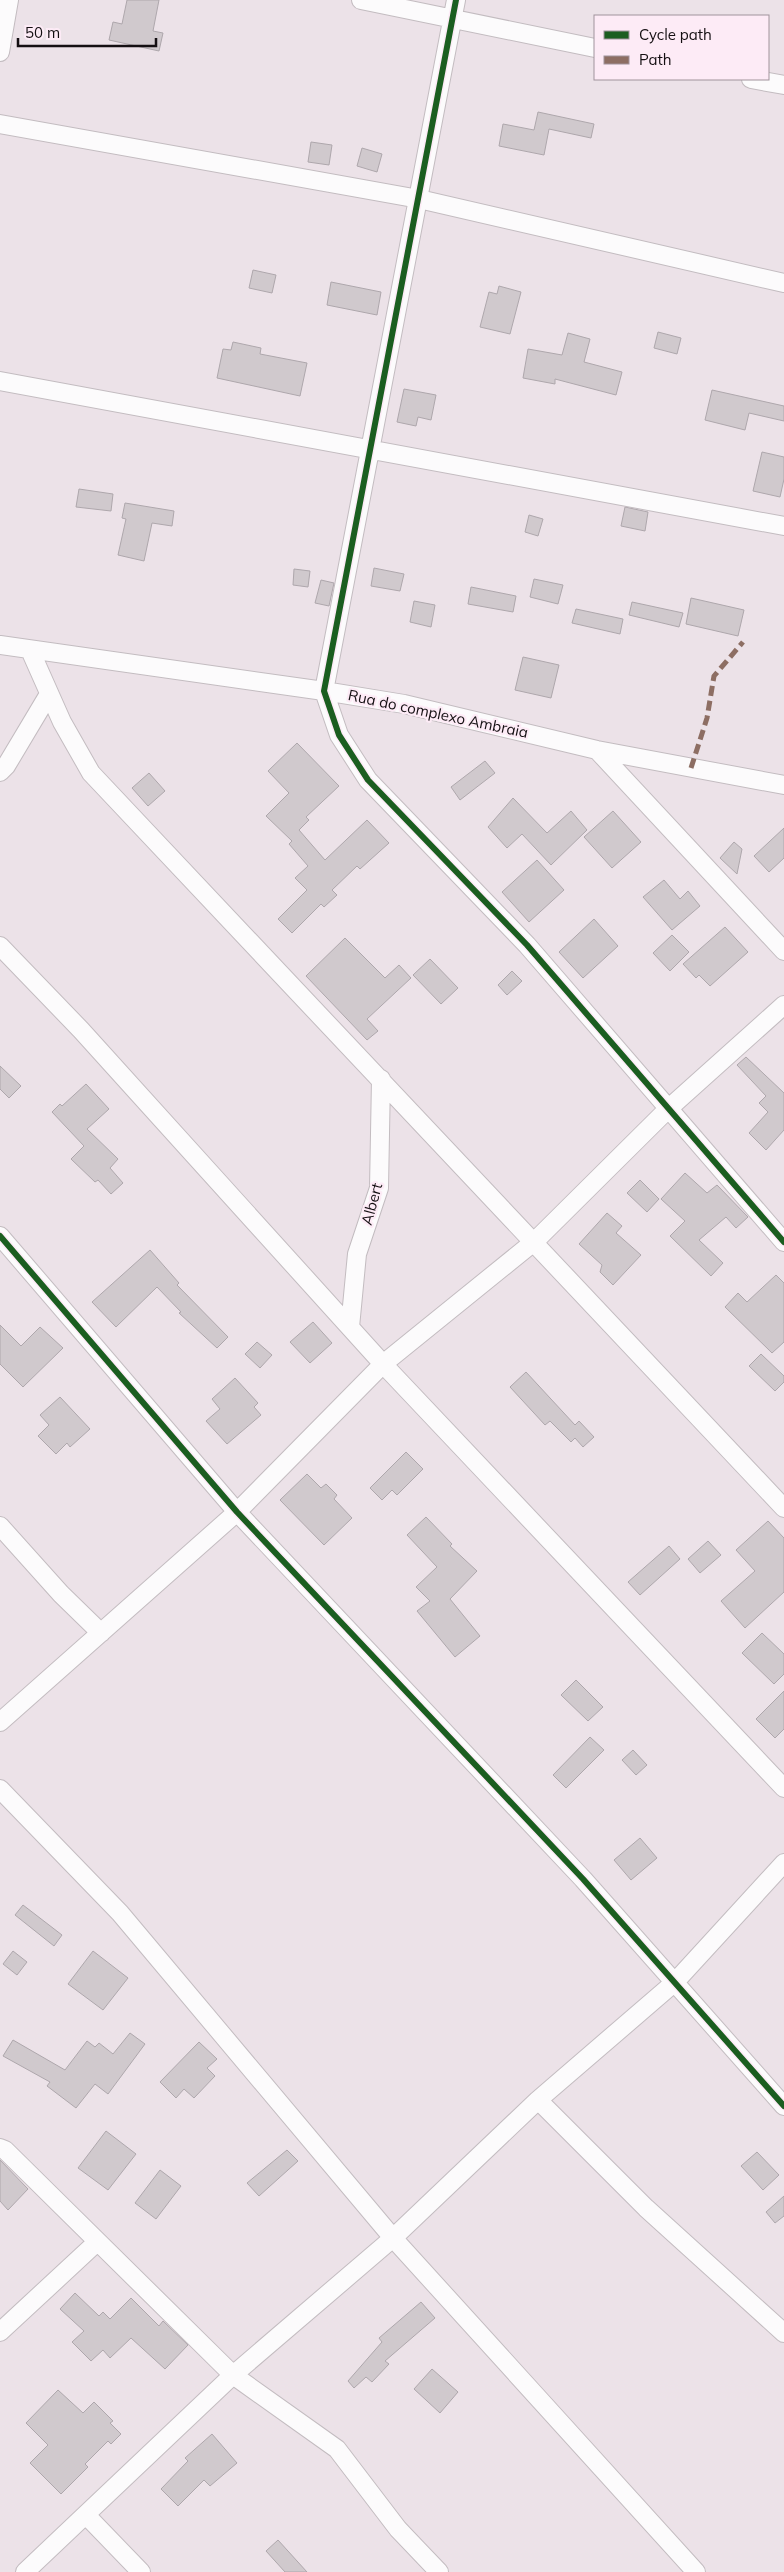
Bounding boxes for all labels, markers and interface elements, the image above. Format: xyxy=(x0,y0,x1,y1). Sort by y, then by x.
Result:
scale bar xyxy=(18,15,155,47)
legend xyxy=(594,15,769,80)
text: 50 m xyxy=(25,23,60,42)
text: Cycle path xyxy=(639,25,712,44)
text: Path xyxy=(639,50,671,69)
street label: Rua do complexo Ambraia xyxy=(346,685,530,742)
street label: Albert xyxy=(357,1181,386,1227)

